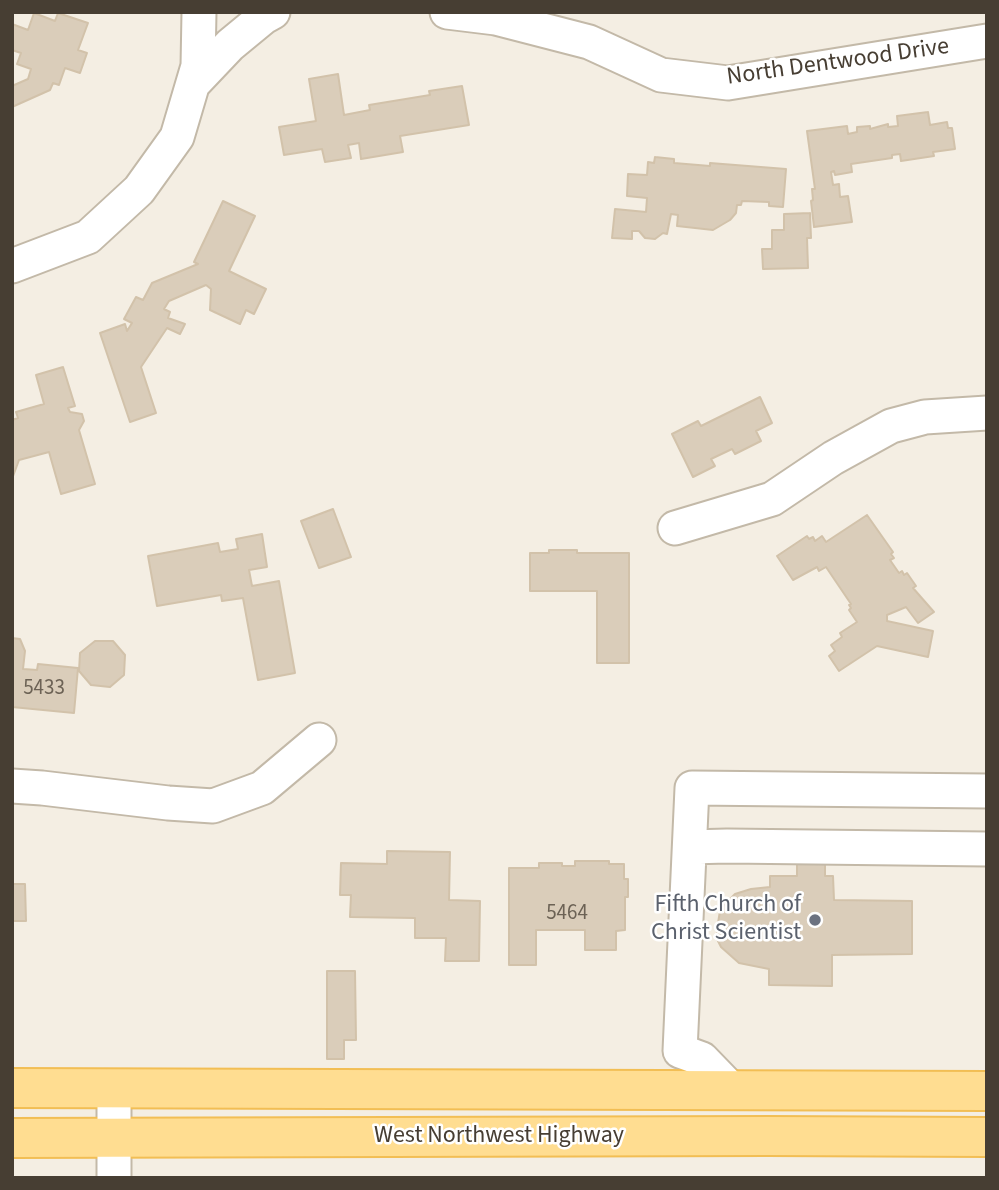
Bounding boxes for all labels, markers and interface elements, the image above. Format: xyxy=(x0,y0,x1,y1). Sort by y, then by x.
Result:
street label: North Dentwood Drive xyxy=(725,33,951,93)
house number: 5433 xyxy=(23,676,65,702)
place label: Fifth Church of Christ Scientist xyxy=(651,892,801,948)
house number: 5464 xyxy=(546,901,588,927)
marker: Fifth Church of Christ Scientist xyxy=(807,912,823,928)
street label: West Northwest Highway xyxy=(374,1123,624,1151)

